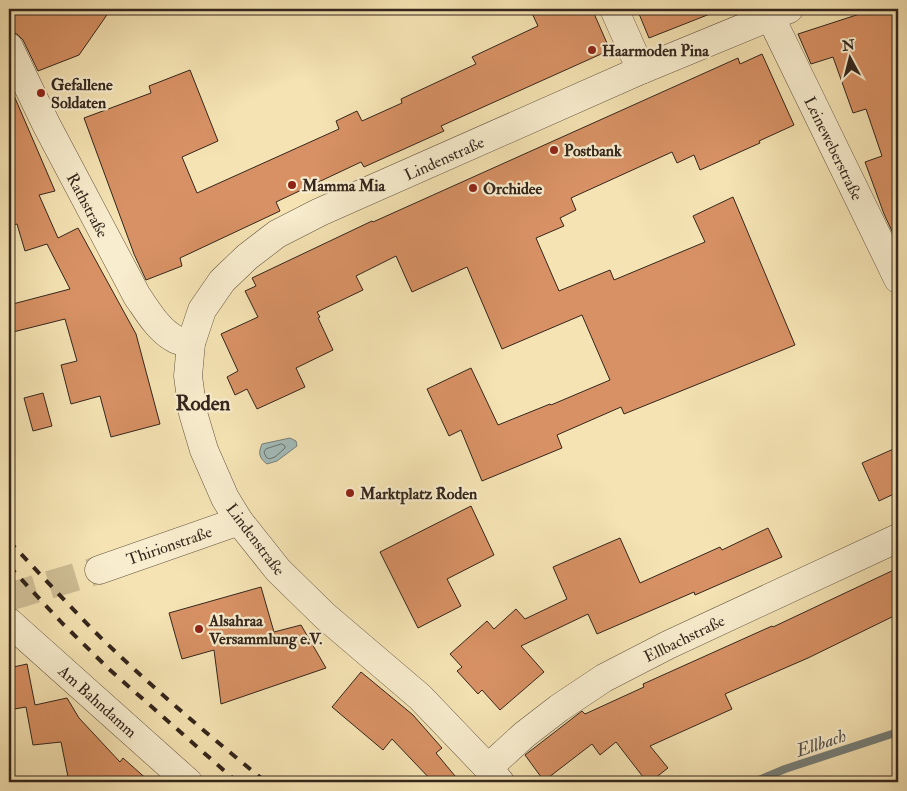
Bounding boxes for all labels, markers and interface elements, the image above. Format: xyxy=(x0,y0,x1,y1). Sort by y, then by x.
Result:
north arrow xyxy=(824,32,874,82)
text: N xyxy=(840,36,856,55)
place label: Haarmoden Pina xyxy=(602,41,709,61)
marker: Haarmoden Pina xyxy=(586,44,598,56)
place label: Gefallene Soldaten xyxy=(51,75,113,113)
marker: Gefallene Soldaten xyxy=(35,87,47,99)
street label: Leineweberstraße xyxy=(799,93,867,204)
street label: Lindenstraße xyxy=(401,132,488,185)
place label: Postbank xyxy=(564,141,622,161)
marker: Postbank xyxy=(548,144,560,156)
street label: Rathstraße xyxy=(62,170,113,241)
place label: Mamma Mia xyxy=(301,176,385,196)
marker: Mamma Mia xyxy=(286,179,298,191)
place label: Orchidee xyxy=(483,179,543,199)
marker: Orchidee xyxy=(467,182,479,194)
district label: Roden xyxy=(176,390,231,417)
place label: Marktplatz Roden xyxy=(359,484,478,505)
marker: Marktplatz Roden xyxy=(344,487,356,499)
street label: Lindenstraße xyxy=(222,499,289,580)
street label: Thirionstraße xyxy=(124,522,215,570)
place label: Alsahraa Versammlung e.V. xyxy=(208,611,322,650)
street label: Ellbachstraße xyxy=(641,611,728,667)
marker: Alsahraa Versammlung e.V. xyxy=(193,623,205,635)
street label: Am Bahndamm xyxy=(53,661,141,743)
water label: Ellbach xyxy=(792,724,849,763)

